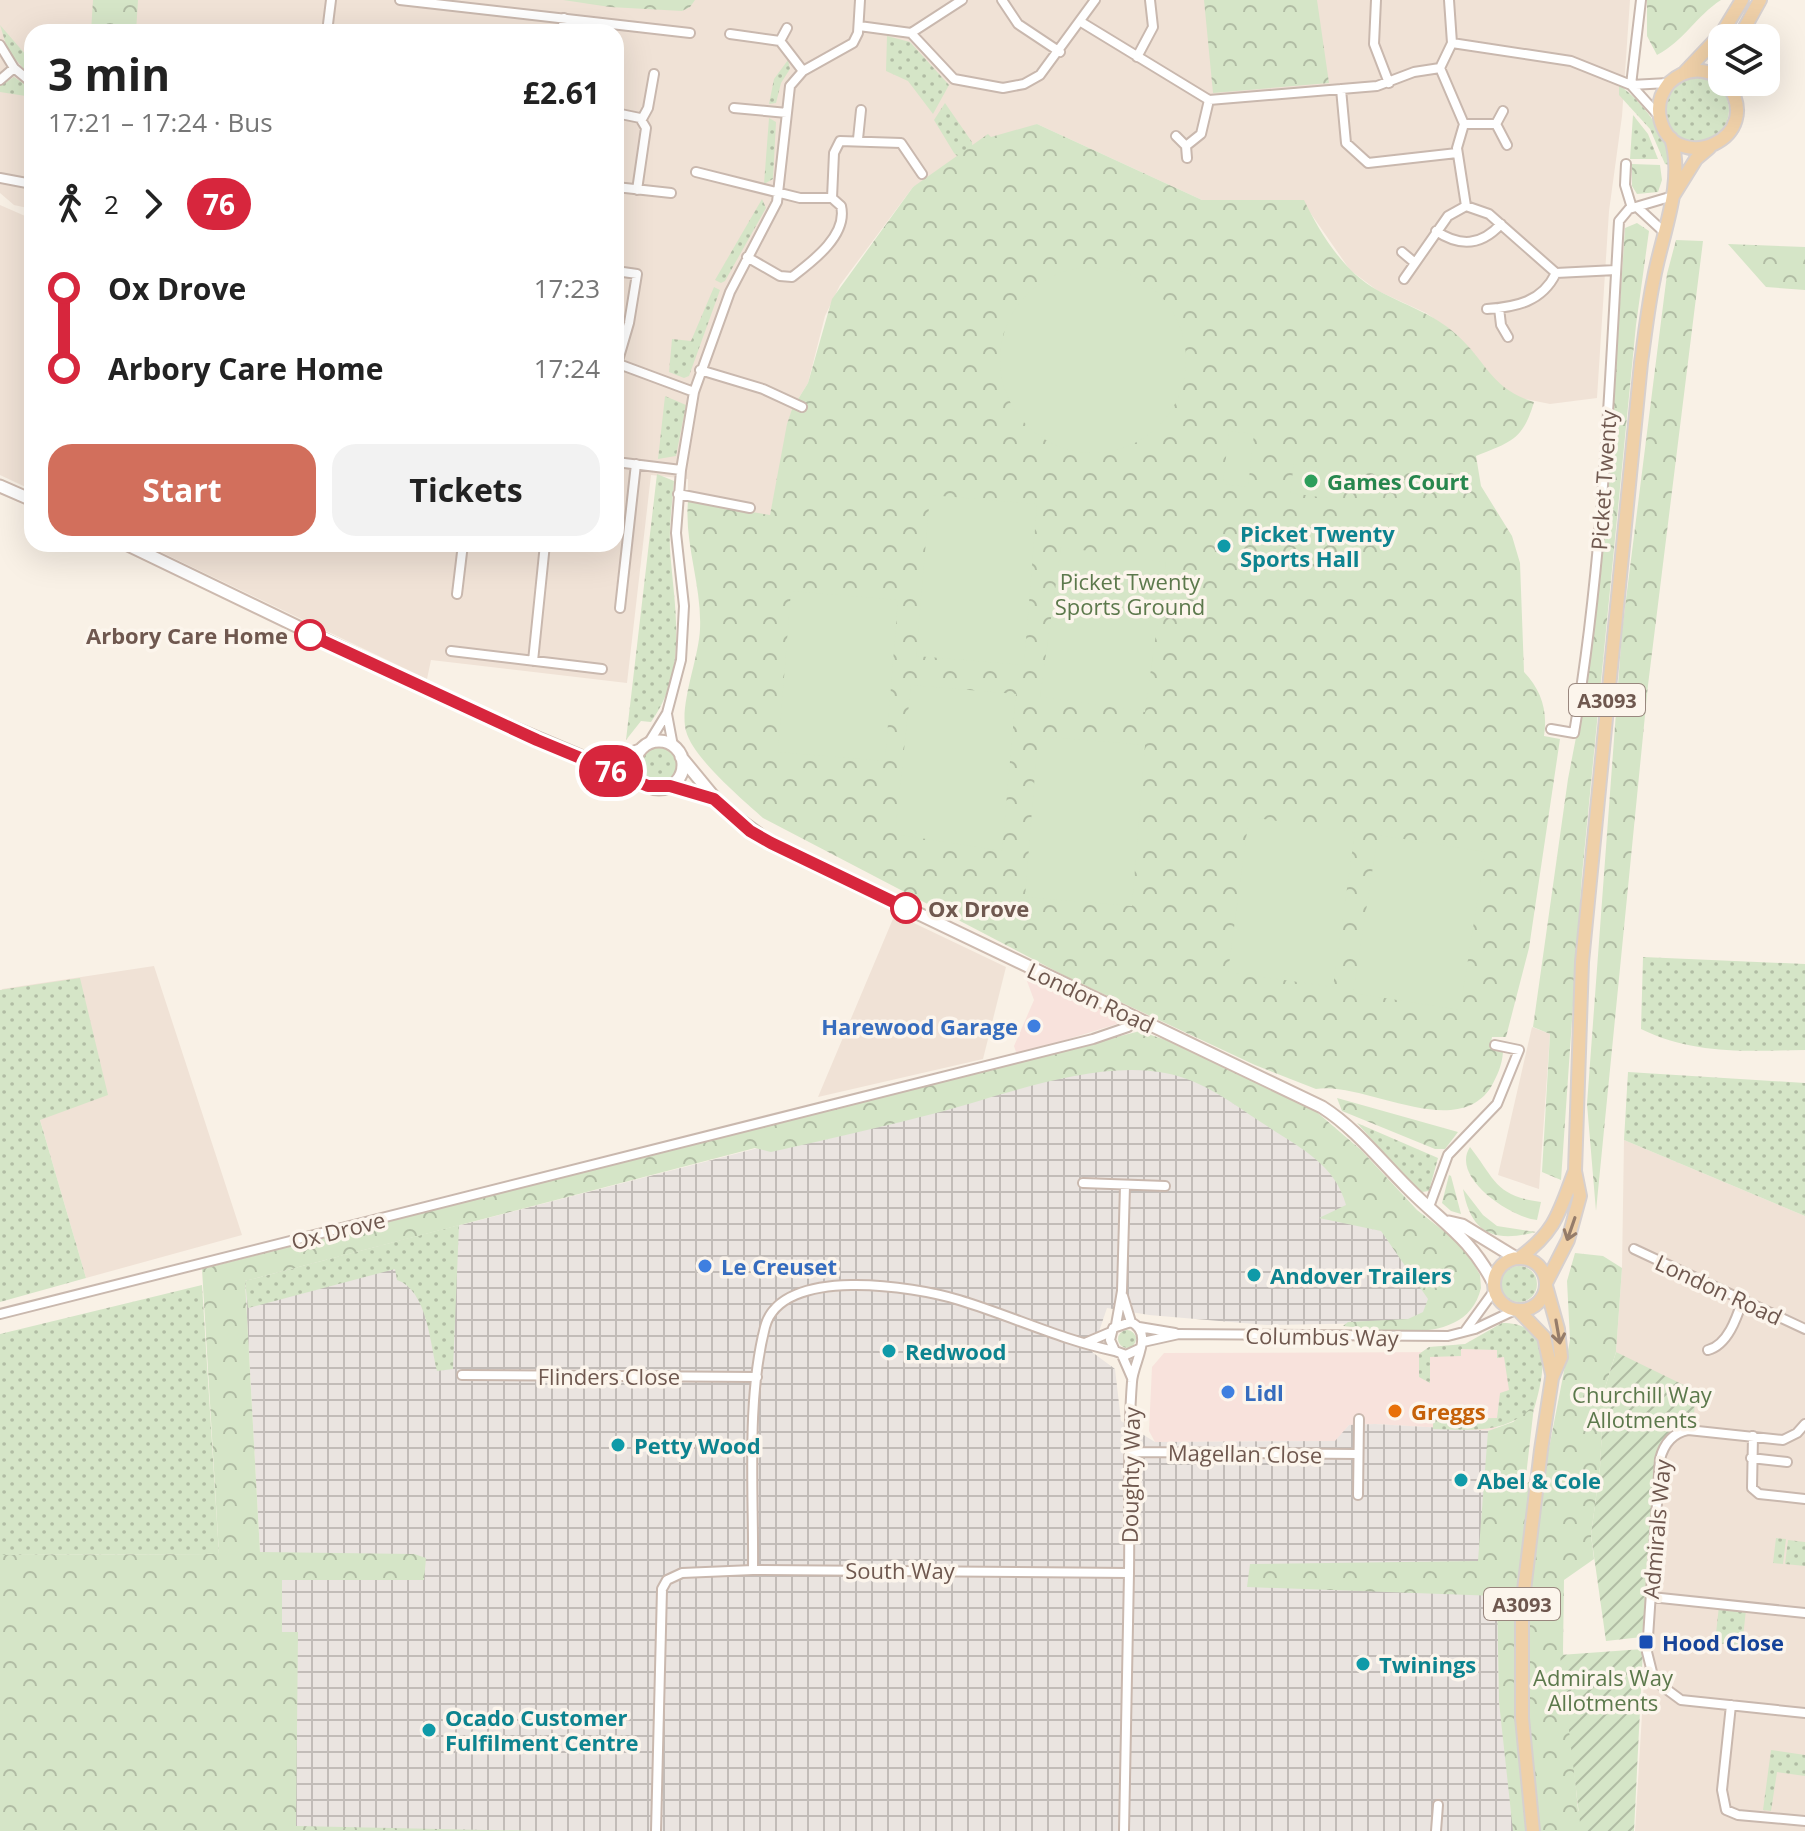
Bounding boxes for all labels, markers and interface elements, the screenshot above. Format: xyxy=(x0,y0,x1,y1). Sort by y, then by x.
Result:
map controls xyxy=(1708,24,1780,96)
button: layers xyxy=(1708,24,1780,96)
text: 3 min xyxy=(48,44,170,104)
text: £2.61 xyxy=(523,72,600,113)
text: 17:21 – 17:24 · Bus xyxy=(48,104,273,140)
icon: walk xyxy=(48,182,92,226)
icon: forward xyxy=(131,182,175,226)
text: 76 xyxy=(203,185,235,223)
text: 2 xyxy=(104,186,119,222)
text: Ox Drove xyxy=(108,268,246,309)
text: 17:23 xyxy=(534,270,600,306)
text: Arbory Care Home xyxy=(108,348,383,389)
text: 17:24 xyxy=(534,350,600,386)
street label: Picket Twenty xyxy=(1583,408,1623,551)
button: Start xyxy=(48,444,316,536)
button: Tickets xyxy=(332,444,600,536)
place label: Games Court xyxy=(1327,466,1469,496)
marker: Games Court xyxy=(1302,472,1320,490)
place label: Picket Twenty Sports Hall xyxy=(1240,518,1395,573)
marker: Picket Twenty Sports Hall xyxy=(1215,537,1233,555)
park label: Picket Twenty Sports Ground xyxy=(1055,566,1205,621)
place label: Arbory Care Home xyxy=(86,620,288,650)
marker: Arbory Care Home xyxy=(295,620,325,650)
road number: A3093 xyxy=(1569,684,1645,716)
line badge: 76 xyxy=(575,745,647,797)
text: 76 xyxy=(595,752,627,790)
marker: Ox Drove xyxy=(891,893,921,923)
place label: Ox Drove xyxy=(928,893,1029,923)
street label: London Road xyxy=(1023,955,1159,1039)
place label: Harewood Garage xyxy=(821,1011,1018,1041)
marker: Harewood Garage xyxy=(1025,1017,1043,1035)
street label: Ox Drove xyxy=(288,1204,388,1256)
one-way arrow xyxy=(1563,1216,1578,1241)
street label: London Road xyxy=(1651,1247,1787,1331)
place label: Le Creuset xyxy=(721,1251,837,1281)
marker: Le Creuset xyxy=(696,1257,714,1275)
place label: Andover Trailers xyxy=(1270,1260,1452,1290)
marker: Andover Trailers xyxy=(1245,1266,1263,1284)
one-way arrow xyxy=(1552,1319,1567,1344)
street label: Columbus Way xyxy=(1245,1320,1400,1352)
place label: Redwood xyxy=(905,1336,1006,1366)
marker: Redwood xyxy=(880,1342,898,1360)
street label: Flinders Close xyxy=(538,1361,680,1391)
place label: Lidl xyxy=(1244,1377,1284,1407)
park label: Churchill Way Allotments xyxy=(1572,1379,1713,1434)
marker: Lidl xyxy=(1219,1383,1237,1401)
place label: Greggs xyxy=(1411,1396,1486,1426)
marker: Greggs xyxy=(1386,1402,1404,1420)
street label: Doughty Way xyxy=(1114,1406,1146,1543)
place label: Petty Wood xyxy=(634,1430,761,1460)
marker: Petty Wood xyxy=(609,1436,627,1454)
street label: Magellan Close xyxy=(1168,1437,1322,1469)
street label: Admirals Way xyxy=(1635,1457,1677,1600)
place label: Abel & Cole xyxy=(1477,1465,1601,1495)
marker: Abel & Cole xyxy=(1452,1471,1470,1489)
street label: South Way xyxy=(845,1555,956,1585)
road number: A3093 xyxy=(1484,1588,1560,1620)
place label: Hood Close xyxy=(1662,1627,1784,1657)
marker: Hood Close xyxy=(1637,1633,1655,1651)
place label: Twinings xyxy=(1379,1649,1476,1679)
marker: Twinings xyxy=(1354,1655,1372,1673)
park label: Admirals Way Allotments xyxy=(1533,1662,1674,1717)
place label: Ocado Customer Fulfilment Centre xyxy=(445,1702,639,1757)
marker: Ocado Customer Fulfilment Centre xyxy=(420,1721,438,1739)

